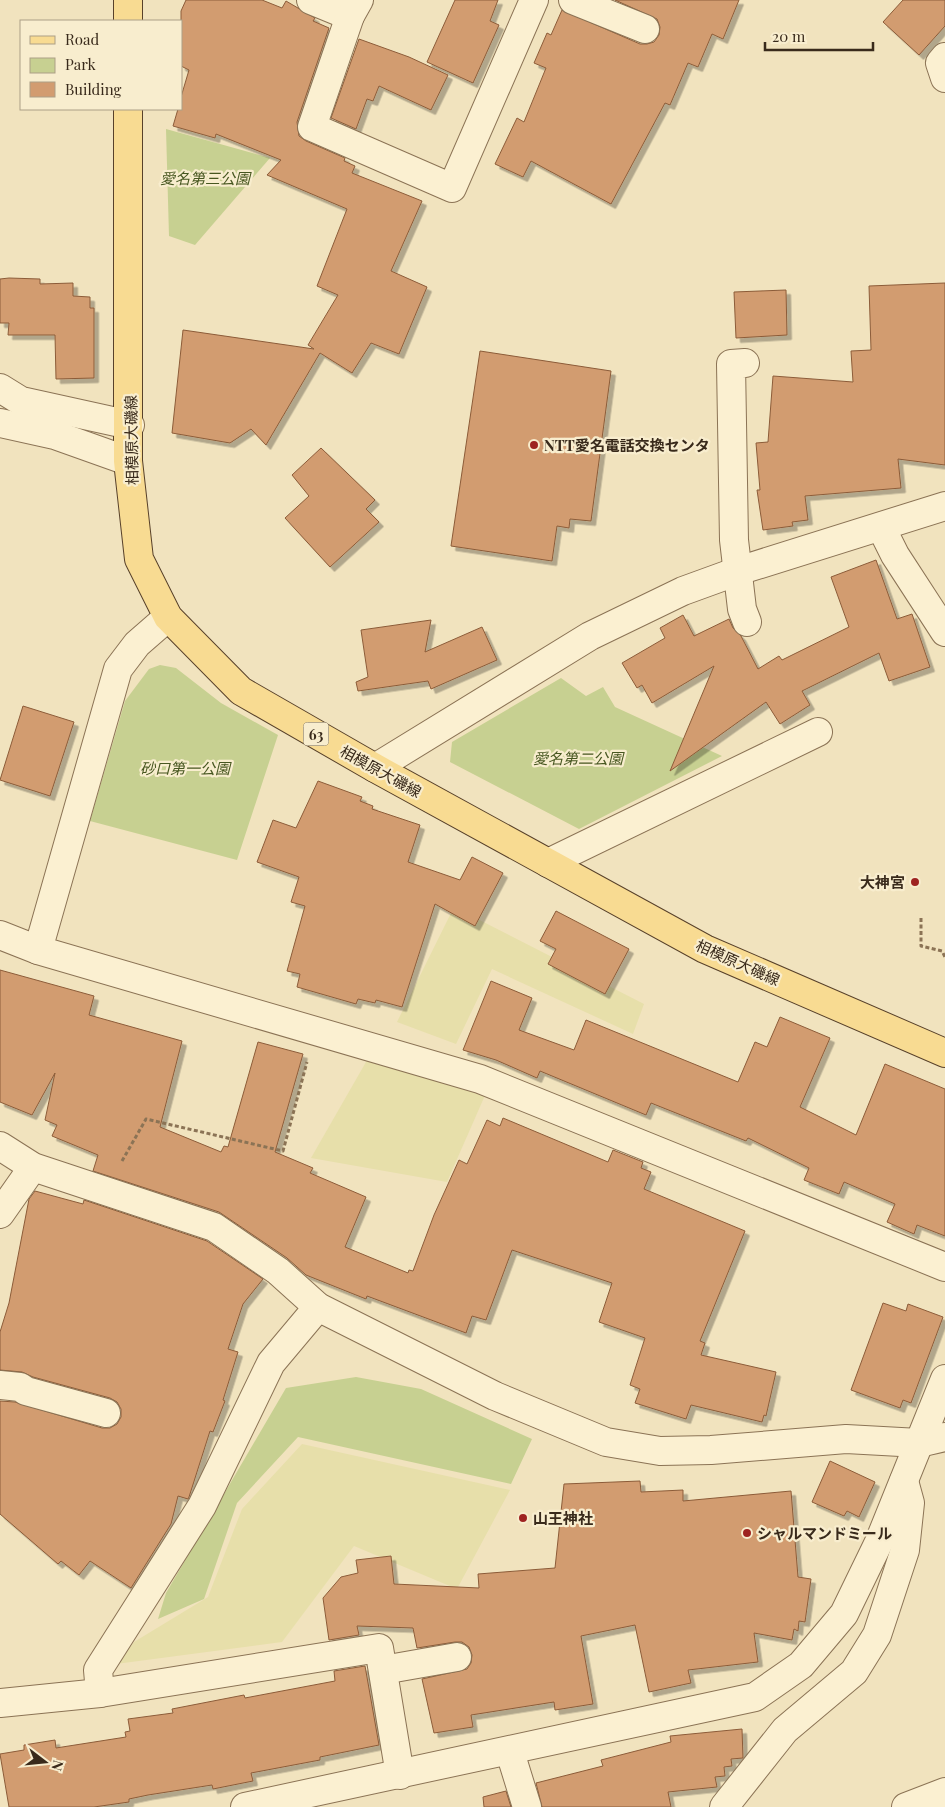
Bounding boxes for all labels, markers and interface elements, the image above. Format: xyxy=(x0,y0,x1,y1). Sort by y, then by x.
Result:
legend xyxy=(20,20,182,110)
scale bar xyxy=(765,20,872,52)
text: 20 m xyxy=(772,26,806,46)
text: Road xyxy=(65,29,99,49)
text: Park xyxy=(65,54,97,74)
text: Building xyxy=(65,79,122,99)
park label: 愛名第三公園 xyxy=(160,168,252,188)
street label: 相模原大磯線 xyxy=(120,395,142,485)
place label: NTT愛名電話交換センタ xyxy=(544,435,710,455)
marker: NTT愛名電話交換センタ xyxy=(528,439,540,451)
road number: 63 xyxy=(304,722,328,746)
street label: 相模原大磯線 xyxy=(337,740,425,802)
park label: 愛名第二公園 xyxy=(533,748,625,768)
park label: 砂口第一公園 xyxy=(140,758,232,778)
place label: 大神宮 xyxy=(860,872,905,892)
marker: 大神宮 xyxy=(909,876,921,888)
street label: 相模原大磯線 xyxy=(693,935,783,989)
place label: 山王神社 xyxy=(533,1508,593,1528)
marker: 山王神社 xyxy=(517,1512,529,1524)
place label: シャルマンドミール xyxy=(757,1523,892,1543)
marker: シャルマンドミール xyxy=(741,1527,753,1539)
north arrow xyxy=(20,1737,70,1787)
text: N xyxy=(47,1758,69,1773)

